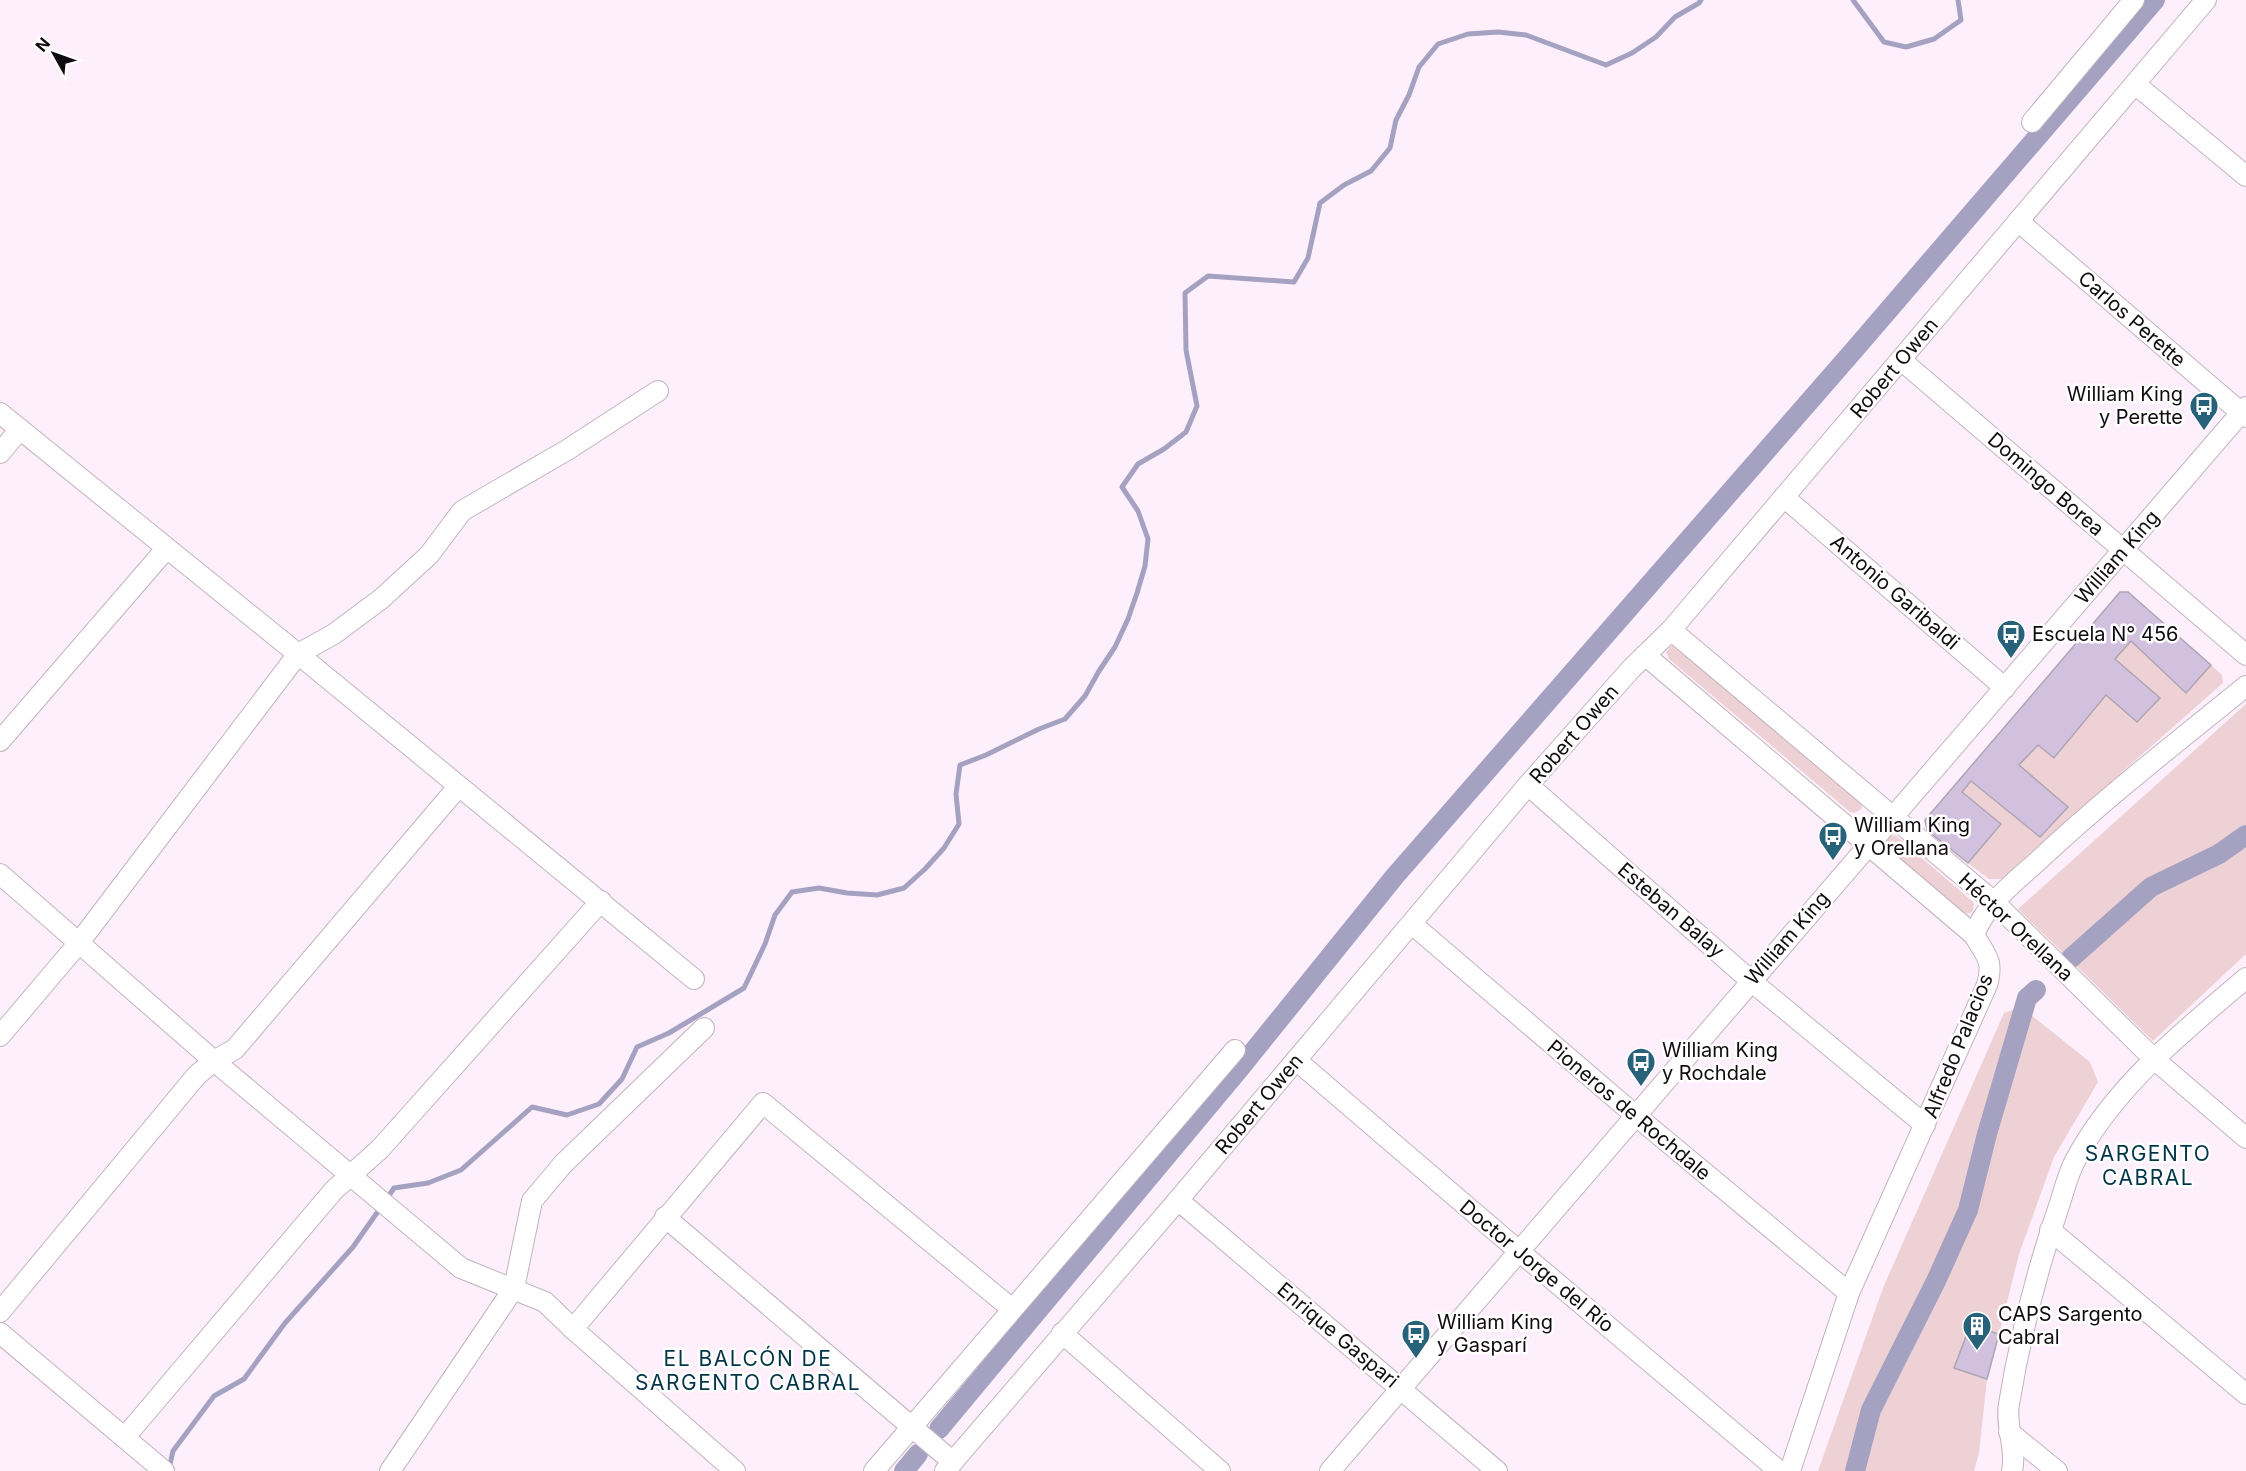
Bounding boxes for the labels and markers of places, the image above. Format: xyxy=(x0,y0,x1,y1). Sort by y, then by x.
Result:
place label: William King y Perette xyxy=(2067,382,2183,429)
bus stop icon: William King y Perette xyxy=(2188,390,2220,432)
bus stop icon: Escuela N° 456 xyxy=(1995,618,2027,660)
place label: Escuela N° 456 xyxy=(2032,622,2178,646)
place label: William King y Orellana xyxy=(1854,813,1970,860)
bus stop icon: William King y Orellana xyxy=(1817,820,1849,862)
place label: William King y Rochdale xyxy=(1662,1038,1778,1085)
bus stop icon: William King y Rochdale xyxy=(1625,1046,1657,1088)
place label: CAPS Sargento Cabral xyxy=(1998,1302,2143,1349)
place label: William King y Gasparí xyxy=(1437,1310,1553,1357)
building icon: CAPS Sargento Cabral xyxy=(1961,1310,1993,1352)
bus stop icon: William King y Gasparí xyxy=(1400,1318,1432,1360)

